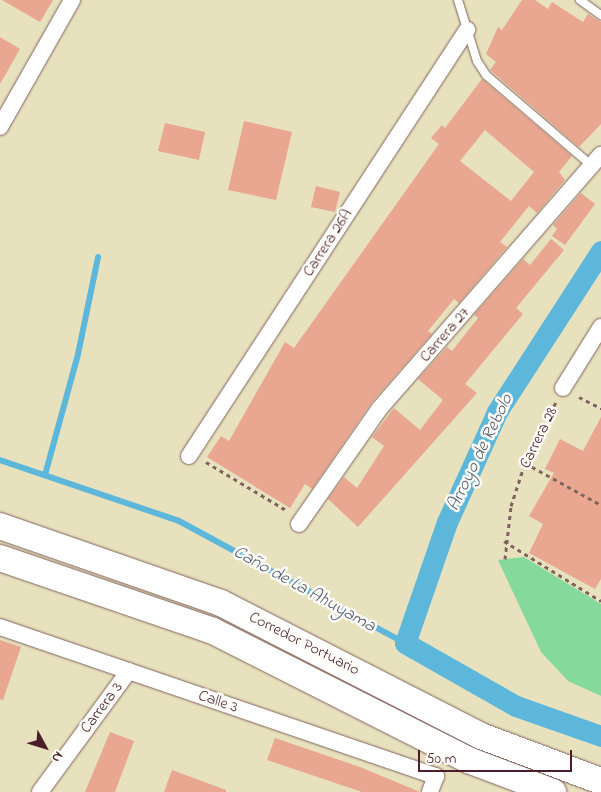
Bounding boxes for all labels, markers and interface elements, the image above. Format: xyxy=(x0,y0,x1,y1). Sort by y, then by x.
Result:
street label: Carrera 26A xyxy=(299,205,357,281)
street label: Carrera 27 xyxy=(416,304,474,366)
water label: Arroyo de Rebolo xyxy=(443,391,519,515)
street label: Carrera 28 xyxy=(516,404,562,472)
water label: Caño de La Ahuyama xyxy=(229,542,379,638)
street label: Corredor Portuario xyxy=(246,608,362,680)
street label: Carrera 3 xyxy=(77,679,127,737)
street label: Calle 3 xyxy=(196,686,240,718)
north arrow xyxy=(20,722,70,772)
scale bar xyxy=(421,740,575,772)
text: N xyxy=(46,746,68,767)
text: 50 m xyxy=(426,748,456,770)

